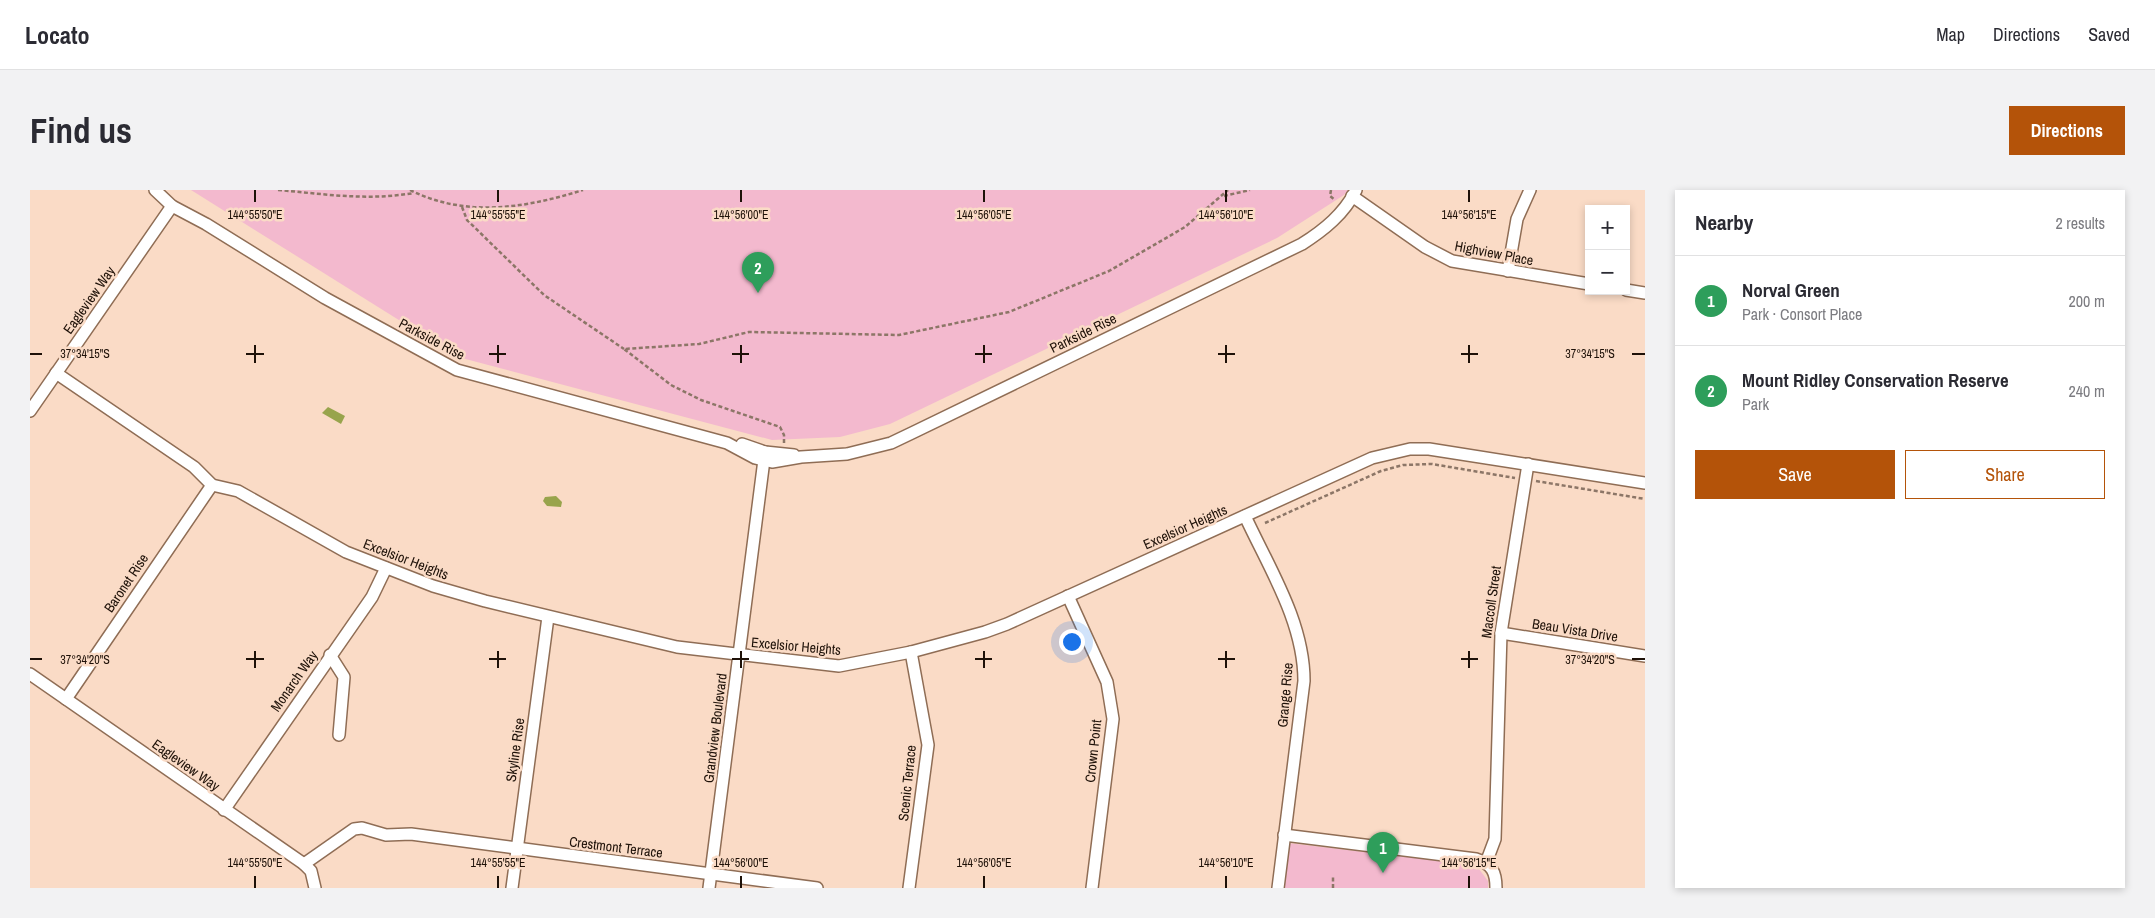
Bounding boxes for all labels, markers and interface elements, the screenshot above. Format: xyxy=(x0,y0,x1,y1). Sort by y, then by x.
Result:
text: Locato xyxy=(25,19,90,51)
text: Map xyxy=(1936,22,1965,47)
text: Directions xyxy=(1993,22,2060,47)
text: Saved xyxy=(2088,22,2130,47)
button: Directions xyxy=(2009,106,2125,155)
text: Find us xyxy=(30,107,132,154)
map controls xyxy=(1585,205,1630,295)
button: + xyxy=(1585,205,1630,250)
text: 144°55'50"E xyxy=(227,207,283,223)
text: 144°55'55"E xyxy=(470,207,526,223)
text: 144°56'00"E xyxy=(713,207,769,223)
text: 144°56'05"E xyxy=(956,207,1012,223)
text: 144°56'10"E xyxy=(1198,207,1254,223)
text: 144°56'15"E xyxy=(1441,207,1497,223)
text: Nearby xyxy=(1695,208,1753,237)
text: 2 results xyxy=(2055,212,2105,234)
street label: Highview Place xyxy=(1453,237,1535,269)
button: − xyxy=(1585,250,1630,295)
pin: 2 xyxy=(742,252,774,293)
street label: Eagleview Way xyxy=(59,262,119,337)
text: Norval Green xyxy=(1742,277,1840,303)
text: 1 xyxy=(1707,290,1715,312)
text: 200 m xyxy=(2069,290,2105,312)
text: Park · Consort Place xyxy=(1742,303,1862,325)
street label: Parkside Rise xyxy=(1047,309,1119,357)
street label: Parkside Rise xyxy=(396,314,468,364)
text: 37°34'15"S xyxy=(60,346,110,362)
text: 37°34'15"S xyxy=(1565,346,1615,362)
text: Mount Ridley Conservation Reserve xyxy=(1742,367,2009,393)
text: 2 xyxy=(1707,380,1715,402)
text: 240 m xyxy=(2069,380,2105,402)
text: Park xyxy=(1742,393,1769,415)
button: Save xyxy=(1695,450,1895,499)
button: Share xyxy=(1905,450,2105,499)
street label: Excelsior Heights xyxy=(1140,500,1230,554)
street label: Excelsior Heights xyxy=(361,534,451,584)
street label: Baronet Rise xyxy=(100,550,152,616)
street label: Maccoll Street xyxy=(1477,565,1505,639)
street label: Beau Vista Drive xyxy=(1531,614,1619,646)
your location xyxy=(1059,629,1085,655)
street label: Excelsior Heights xyxy=(750,633,842,659)
street label: Monarch Way xyxy=(266,647,322,715)
text: 37°34'20"S xyxy=(60,652,110,668)
text: 37°34'20"S xyxy=(1565,652,1615,668)
street label: Grange Rise xyxy=(1273,662,1297,728)
street label: Grandview Boulevard xyxy=(699,672,731,784)
street label: Skyline Rise xyxy=(502,717,528,783)
street label: Crown Point xyxy=(1081,719,1105,783)
street label: Eagleview Way xyxy=(149,735,224,795)
street label: Scenic Terrace xyxy=(894,744,920,822)
street label: Crestmont Terrace xyxy=(568,832,664,862)
pin: 1 xyxy=(1367,832,1399,873)
text: 144°55'50"E xyxy=(227,855,283,871)
text: 144°55'55"E xyxy=(470,855,526,871)
text: 144°56'00"E xyxy=(713,855,769,871)
text: 144°56'05"E xyxy=(956,855,1012,871)
text: 144°56'10"E xyxy=(1198,855,1254,871)
text: 144°56'15"E xyxy=(1441,855,1497,871)

